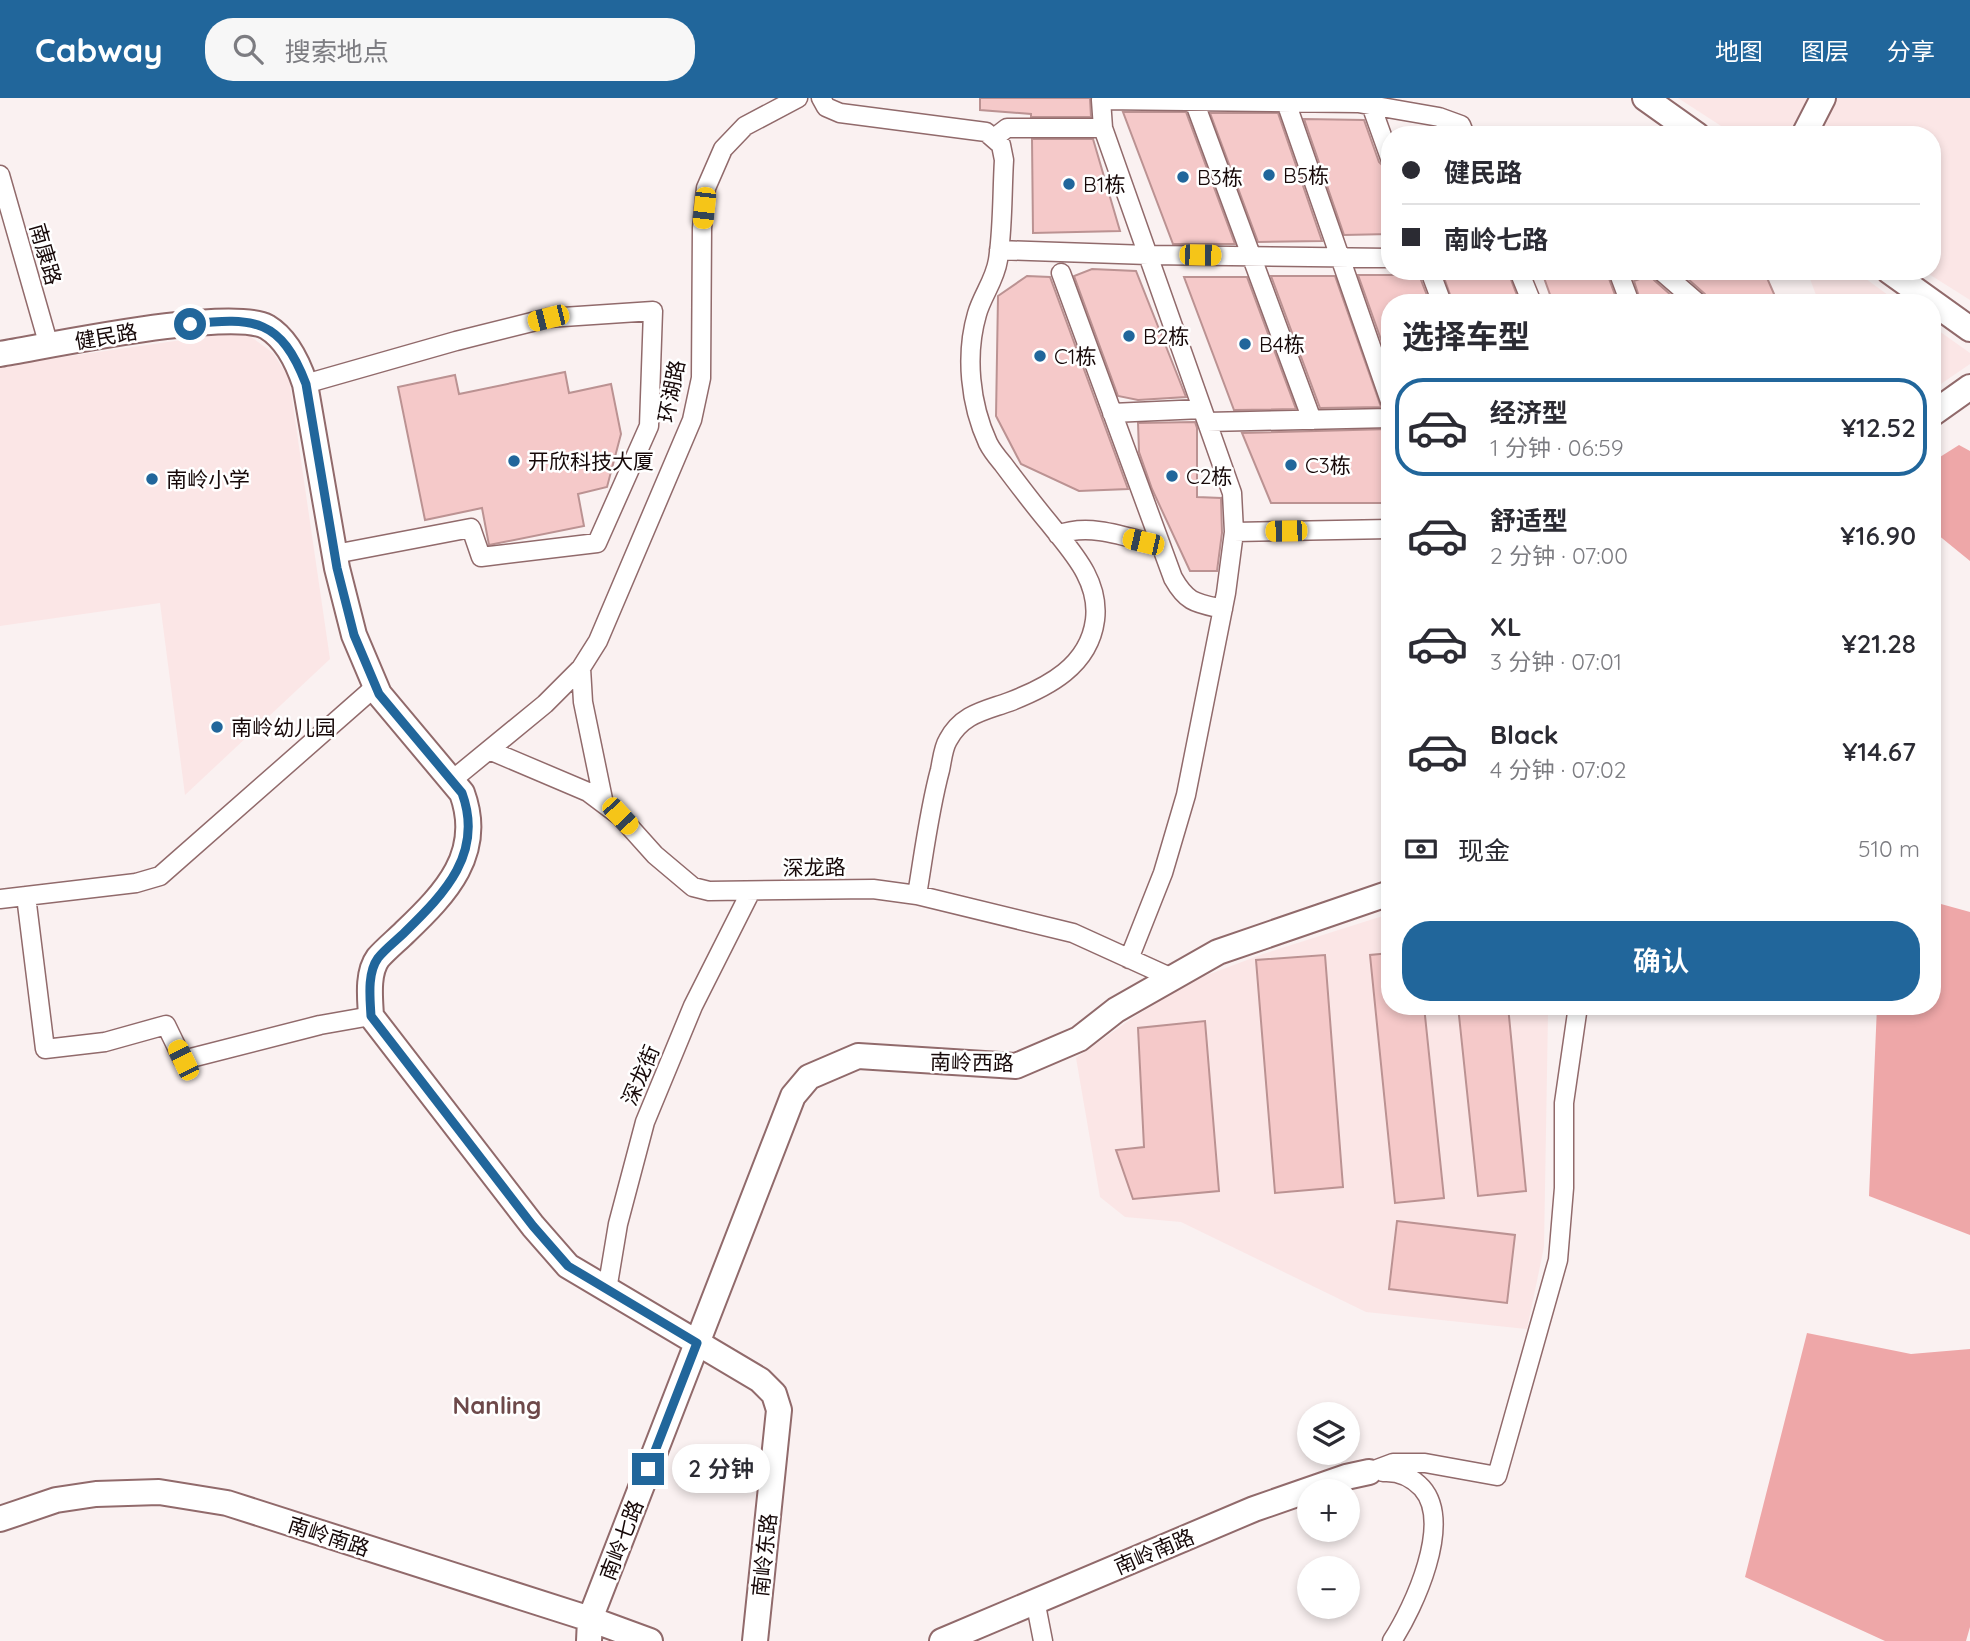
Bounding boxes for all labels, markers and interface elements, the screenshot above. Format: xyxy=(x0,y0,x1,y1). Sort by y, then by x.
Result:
search box xyxy=(205,18,695,81)
text: Cabway xyxy=(35,29,163,70)
icon: search xyxy=(229,30,267,68)
text: 搜索地点 xyxy=(285,35,389,68)
text: 地图 xyxy=(1715,36,1763,66)
text: 图层 xyxy=(1801,36,1849,66)
text: 分享 xyxy=(1887,36,1935,66)
text: 健民路 xyxy=(1444,156,1522,189)
place label: B5栋 xyxy=(1283,162,1329,188)
place label: B3栋 xyxy=(1197,164,1243,190)
marker: B5栋 xyxy=(1261,167,1277,183)
marker: B3栋 xyxy=(1175,169,1191,185)
place label: B1栋 xyxy=(1083,171,1125,197)
marker: B1栋 xyxy=(1061,176,1077,192)
car xyxy=(692,186,717,230)
street label: 南康路 xyxy=(25,220,67,288)
text: 南岭七路 xyxy=(1444,223,1548,256)
car xyxy=(1179,244,1222,266)
car xyxy=(526,303,571,333)
route start xyxy=(174,308,206,340)
text: 选择车型 xyxy=(1402,316,1530,356)
street label: 健民路 xyxy=(73,318,139,354)
place label: B2栋 xyxy=(1143,323,1189,349)
marker: B2栋 xyxy=(1121,328,1137,344)
place label: B4栋 xyxy=(1259,331,1305,357)
marker: B4栋 xyxy=(1237,336,1253,352)
place label: C1栋 xyxy=(1054,343,1096,369)
marker: C1栋 xyxy=(1032,348,1048,364)
street label: 环湖路 xyxy=(652,358,690,424)
icon: car xyxy=(1406,396,1469,459)
text: 经济型 xyxy=(1490,396,1568,429)
text: ¥12.52 xyxy=(1841,411,1916,444)
text: 1 分钟 · 06:59 xyxy=(1490,433,1624,462)
place label: 开欣科技大厦 xyxy=(528,448,654,474)
place label: C3栋 xyxy=(1305,452,1351,478)
marker: 开欣科技大厦 xyxy=(506,453,522,469)
marker: C3栋 xyxy=(1283,457,1299,473)
place label: C2栋 xyxy=(1186,463,1232,489)
place label: 南岭小学 xyxy=(166,466,250,492)
marker: C2栋 xyxy=(1164,468,1180,484)
marker: 南岭小学 xyxy=(144,471,160,487)
icon: car xyxy=(1406,504,1469,567)
text: 舒适型 xyxy=(1490,504,1568,537)
text: ¥16.90 xyxy=(1840,519,1916,552)
car xyxy=(1265,520,1308,542)
car xyxy=(1121,527,1166,557)
text: 2 分钟 · 07:00 xyxy=(1490,541,1628,570)
text: XL xyxy=(1490,610,1522,643)
icon: car xyxy=(1406,612,1469,675)
text: ¥21.28 xyxy=(1841,627,1916,660)
text: 3 分钟 · 07:01 xyxy=(1490,647,1622,676)
place label: 南岭幼儿园 xyxy=(231,714,336,740)
text: Black xyxy=(1490,718,1559,751)
marker: 南岭幼儿园 xyxy=(209,719,225,735)
icon: car xyxy=(1406,720,1469,783)
text: ¥14.67 xyxy=(1842,735,1916,768)
text: 4 分钟 · 07:02 xyxy=(1490,755,1626,784)
car xyxy=(598,793,643,839)
icon: cash xyxy=(1402,830,1440,868)
text: 现金 xyxy=(1458,834,1510,867)
text: 510 m xyxy=(1858,834,1920,863)
street label: 深龙路 xyxy=(782,853,846,881)
button: 确认 xyxy=(1402,921,1920,1001)
car xyxy=(165,1037,202,1083)
street label: 深龙街 xyxy=(616,1041,664,1109)
street label: 南岭西路 xyxy=(930,1048,1014,1076)
district label: Nanling xyxy=(453,1390,541,1420)
map controls xyxy=(1297,1402,1360,1619)
button: layers xyxy=(1297,1402,1360,1465)
callout: 2 分钟 xyxy=(672,1444,770,1494)
route end xyxy=(632,1453,664,1485)
text: 2 分钟 xyxy=(688,1454,754,1483)
button: + xyxy=(1297,1479,1360,1542)
street label: 南岭七路 xyxy=(594,1496,648,1584)
street label: 南岭南路 xyxy=(285,1511,373,1561)
street label: 南岭东路 xyxy=(747,1512,781,1598)
street label: 南岭南路 xyxy=(1110,1523,1198,1579)
button: − xyxy=(1297,1556,1360,1619)

